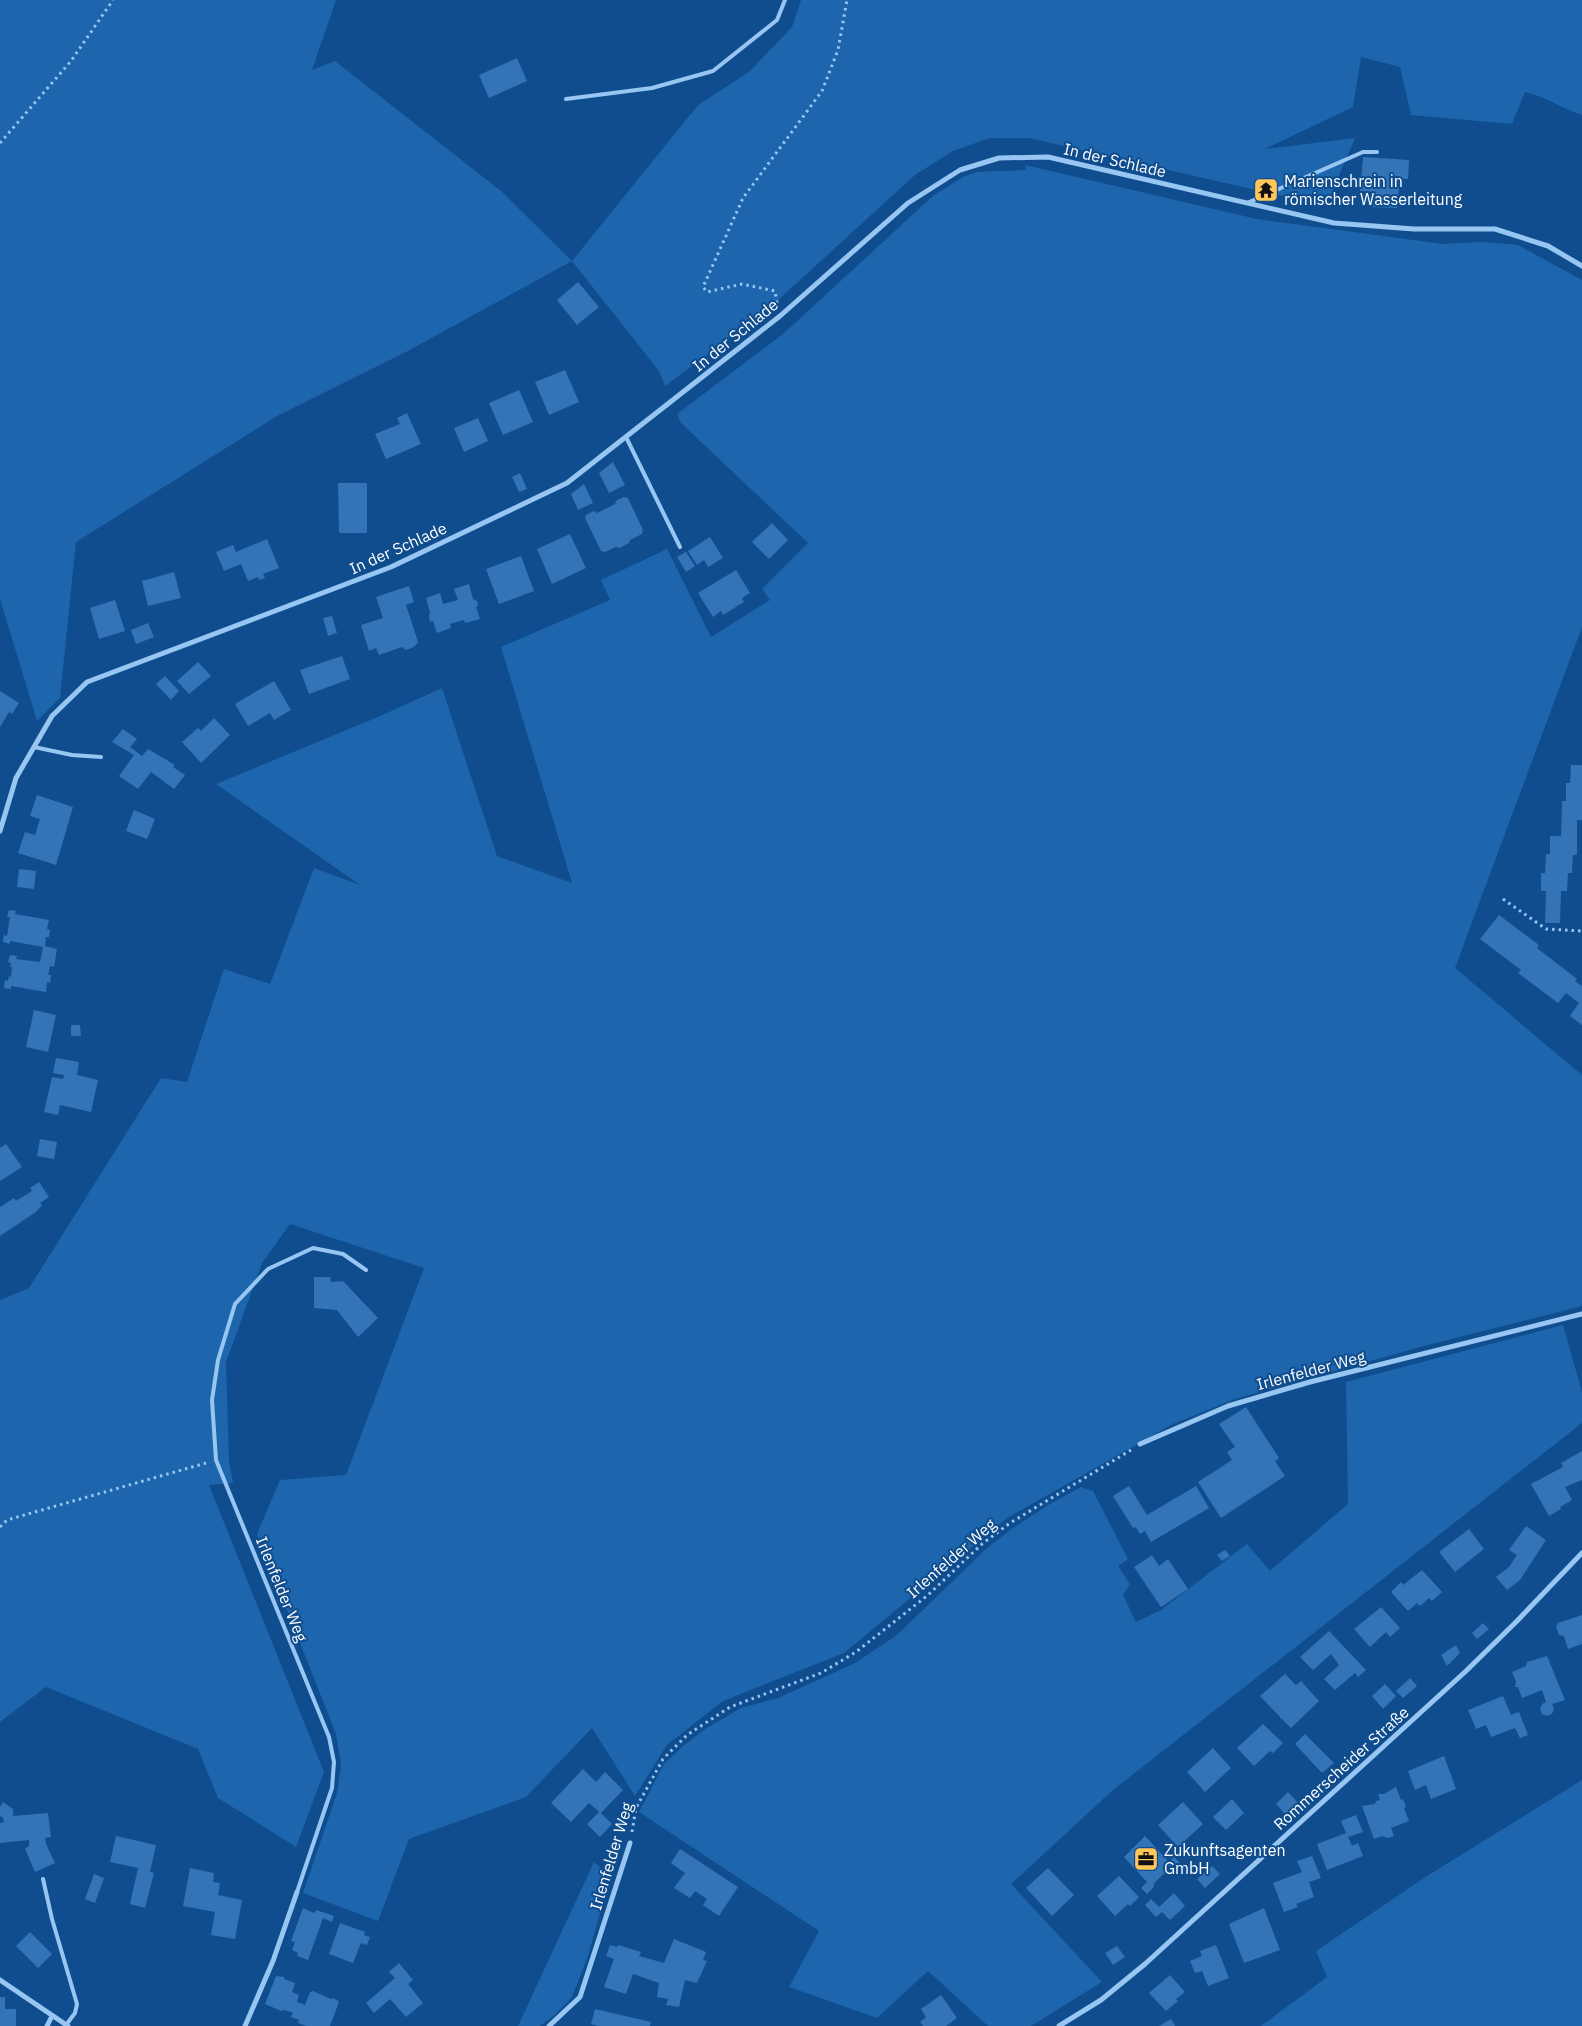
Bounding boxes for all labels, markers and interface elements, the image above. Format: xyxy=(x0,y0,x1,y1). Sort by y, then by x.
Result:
street label: In der Schlade xyxy=(1062,139,1168,182)
place label: Marienschrein in römischer Wasserleitung xyxy=(1284,171,1463,209)
temple icon: Marienschrein in römischer Wasserleitung xyxy=(1253,177,1279,203)
street label: In der Schlade xyxy=(688,294,782,376)
street label: In der Schlade xyxy=(346,518,450,578)
street label: Irlenfelder Weg xyxy=(1254,1346,1368,1394)
street label: Irlenfelder Weg xyxy=(902,1513,1000,1602)
street label: Irlenfelder Weg xyxy=(252,1533,312,1645)
street label: Rommerscheider Straße xyxy=(1269,1702,1413,1834)
street label: Irlenfelder Weg xyxy=(585,1799,637,1912)
place label: Zukunftsagenten GmbH xyxy=(1164,1840,1286,1878)
office icon: Zukunftsagenten GmbH xyxy=(1133,1846,1159,1872)

